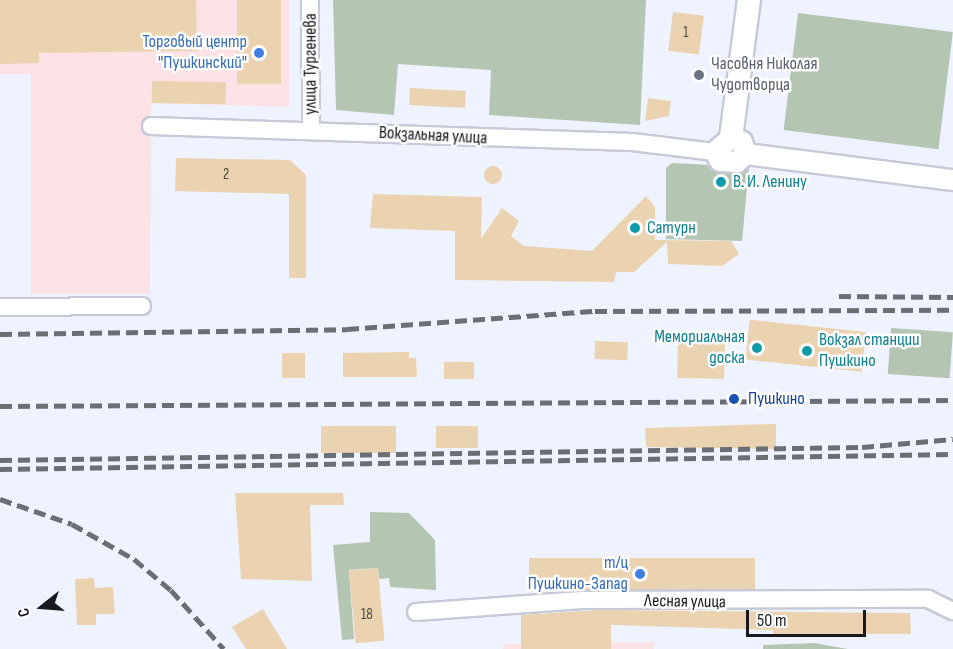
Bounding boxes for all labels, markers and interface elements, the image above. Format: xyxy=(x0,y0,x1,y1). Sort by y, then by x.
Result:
street label: улица Тургенева xyxy=(300,13,322,115)
house number: 1 xyxy=(683,24,689,42)
place label: Торговый центр "Пушкинский" xyxy=(142,32,247,74)
marker: Торговый центр "Пушкинский" xyxy=(252,46,266,60)
place label: Часовня Николая Чудотворца xyxy=(711,54,818,97)
marker: Часовня Николая Чудотворца xyxy=(692,68,706,82)
street label: Вокзальная улица xyxy=(378,122,488,150)
house number: 2 xyxy=(223,166,229,184)
place label: В. И. Ленину xyxy=(733,171,807,193)
marker: В. И. Ленину xyxy=(714,175,728,189)
place label: Сатурн xyxy=(647,217,696,239)
marker: Сатурн xyxy=(628,221,642,235)
place label: Мемориальная доска xyxy=(654,327,745,370)
place label: Вокзал станции Пушкино xyxy=(819,330,920,372)
marker: Мемориальная доска xyxy=(750,341,764,355)
marker: Вокзал станции Пушкино xyxy=(800,344,814,358)
place label: Пушкино xyxy=(748,388,805,410)
marker: Пушкино xyxy=(725,390,743,408)
place label: т/ц Пушкино-Запад xyxy=(528,553,628,596)
marker: т/ц Пушкино-Запад xyxy=(633,567,647,581)
north arrow xyxy=(12,577,72,637)
street label: Лесная улица xyxy=(644,590,726,614)
scale bar xyxy=(749,598,869,636)
text: С xyxy=(14,606,35,619)
house number: 18 xyxy=(361,606,373,624)
text: 50 m xyxy=(757,610,787,631)

